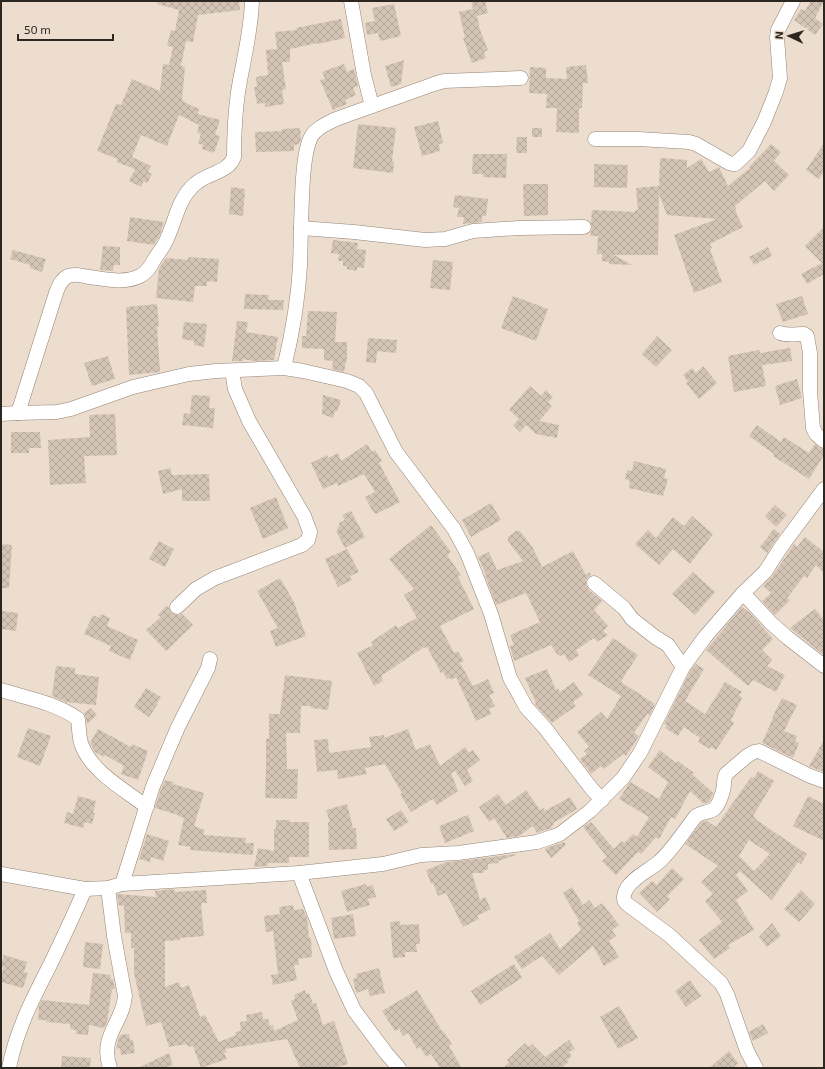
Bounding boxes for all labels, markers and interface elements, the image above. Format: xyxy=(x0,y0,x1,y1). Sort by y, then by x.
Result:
scale bar xyxy=(18,16,113,42)
north arrow xyxy=(769,16,809,56)
text: 50 m xyxy=(24,22,51,36)
text: N xyxy=(772,31,785,40)

